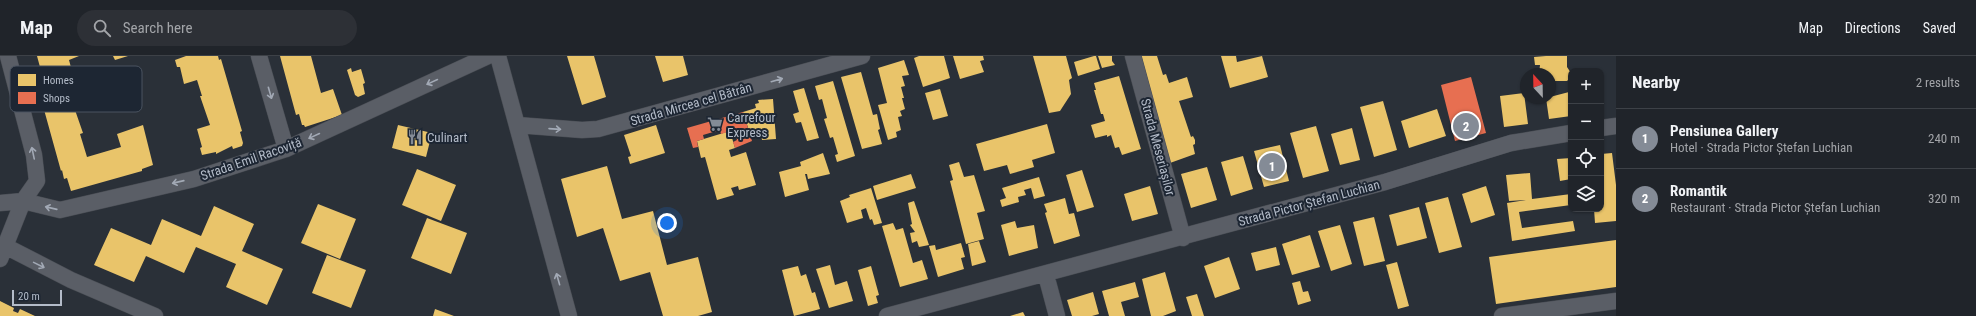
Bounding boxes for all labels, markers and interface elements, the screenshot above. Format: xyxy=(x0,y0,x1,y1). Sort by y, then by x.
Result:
search box xyxy=(77,10,357,46)
text: Map xyxy=(20,16,53,39)
icon: search xyxy=(91,17,113,39)
text: Search here xyxy=(123,19,193,37)
text: Map xyxy=(1799,20,1823,36)
text: Directions xyxy=(1845,20,1901,36)
text: Saved xyxy=(1923,20,1956,36)
legend xyxy=(10,66,142,112)
north arrow xyxy=(1520,68,1556,104)
map controls xyxy=(1568,68,1604,212)
button: + xyxy=(1568,68,1604,104)
text: Nearby xyxy=(1632,72,1680,92)
text: Homes xyxy=(43,74,74,87)
text: 2 results xyxy=(1916,75,1960,90)
one-way arrow xyxy=(770,76,783,83)
one-way arrow xyxy=(427,79,439,86)
street label: Strada Mircea cel Bătrân xyxy=(629,79,753,129)
one-way arrow xyxy=(267,87,274,100)
text: Shops xyxy=(43,92,70,105)
street label: Strada Meseriașilor xyxy=(1137,97,1178,197)
button: − xyxy=(1568,104,1604,140)
place label: Carrefour Express xyxy=(727,110,775,140)
pin: 2 xyxy=(1453,111,1479,141)
supermarket icon: Carrefour Express xyxy=(706,115,724,133)
text: Pensiunea Gallery xyxy=(1670,122,1778,140)
one-way arrow xyxy=(548,125,561,132)
restaurant icon: Culinart xyxy=(406,128,424,146)
place label: Culinart xyxy=(427,130,467,145)
text: 1 xyxy=(1642,131,1648,146)
text: 240 m xyxy=(1928,131,1960,146)
one-way arrow xyxy=(308,133,320,141)
street label: Strada Emil Racoviță xyxy=(199,135,304,184)
button: locate xyxy=(1568,140,1604,176)
text: Hotel · Strada Pictor Ștefan Luchian xyxy=(1670,140,1853,155)
one-way arrow xyxy=(29,146,37,159)
pin: 1 xyxy=(1259,151,1285,181)
button: layers xyxy=(1568,176,1604,212)
street label: Strada Pictor Ștefan Luchian xyxy=(1237,177,1382,230)
one-way arrow xyxy=(172,179,185,187)
text: Romantik xyxy=(1670,182,1727,200)
text: 2 xyxy=(1642,191,1648,206)
text: 320 m xyxy=(1928,191,1960,206)
text: Restaurant · Strada Pictor Ștefan Luchian xyxy=(1670,200,1880,215)
one-way arrow xyxy=(45,203,58,211)
your location xyxy=(657,213,677,233)
one-way arrow xyxy=(33,262,45,269)
one-way arrow xyxy=(554,272,561,285)
scale bar xyxy=(12,288,62,307)
text: 20 m xyxy=(18,290,40,303)

